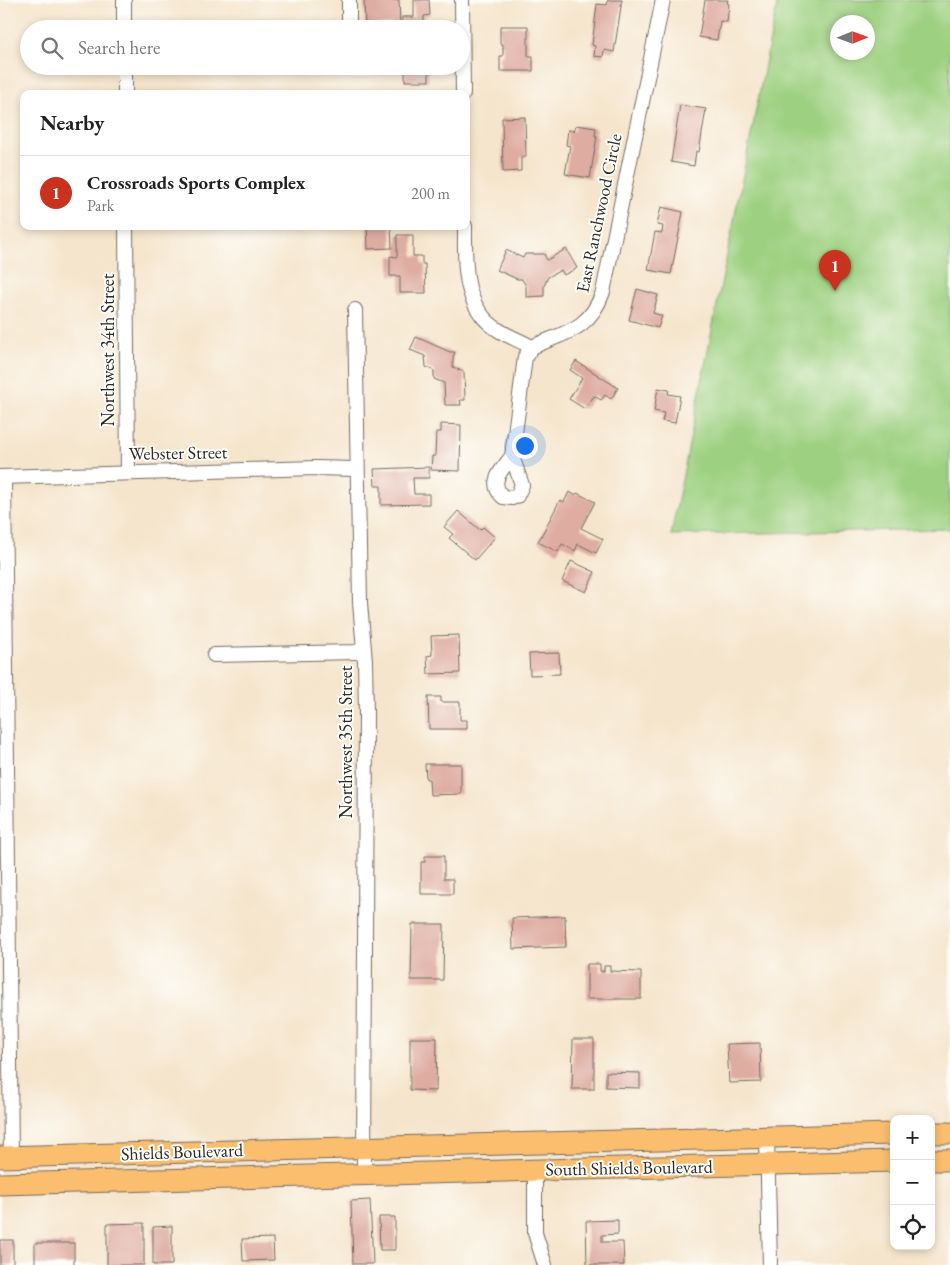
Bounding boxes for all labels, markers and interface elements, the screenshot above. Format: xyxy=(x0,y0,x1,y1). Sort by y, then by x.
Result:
north arrow xyxy=(830,15,875,60)
search box xyxy=(20,20,470,75)
icon: search xyxy=(38,34,66,62)
text: Search here xyxy=(78,35,160,60)
text: Nearby xyxy=(40,109,104,136)
street label: East Ranchwood Circle xyxy=(570,131,627,294)
text: Crossroads Sports Complex xyxy=(87,170,305,195)
text: 1 xyxy=(52,183,60,204)
text: 200 m xyxy=(411,183,450,204)
text: Park xyxy=(87,195,114,216)
pin: 1 xyxy=(819,250,851,291)
street label: Northwest 34th Street xyxy=(96,273,119,426)
your location xyxy=(512,433,538,459)
street label: Webster Street xyxy=(128,440,228,465)
street label: Northwest 35th Street xyxy=(334,665,357,818)
map controls xyxy=(890,1115,935,1250)
button: + xyxy=(890,1115,935,1160)
street label: Shields Boulevard xyxy=(121,1138,244,1165)
street label: South Shields Boulevard xyxy=(545,1155,714,1180)
button: − xyxy=(890,1160,935,1205)
button: locate xyxy=(890,1205,935,1250)

